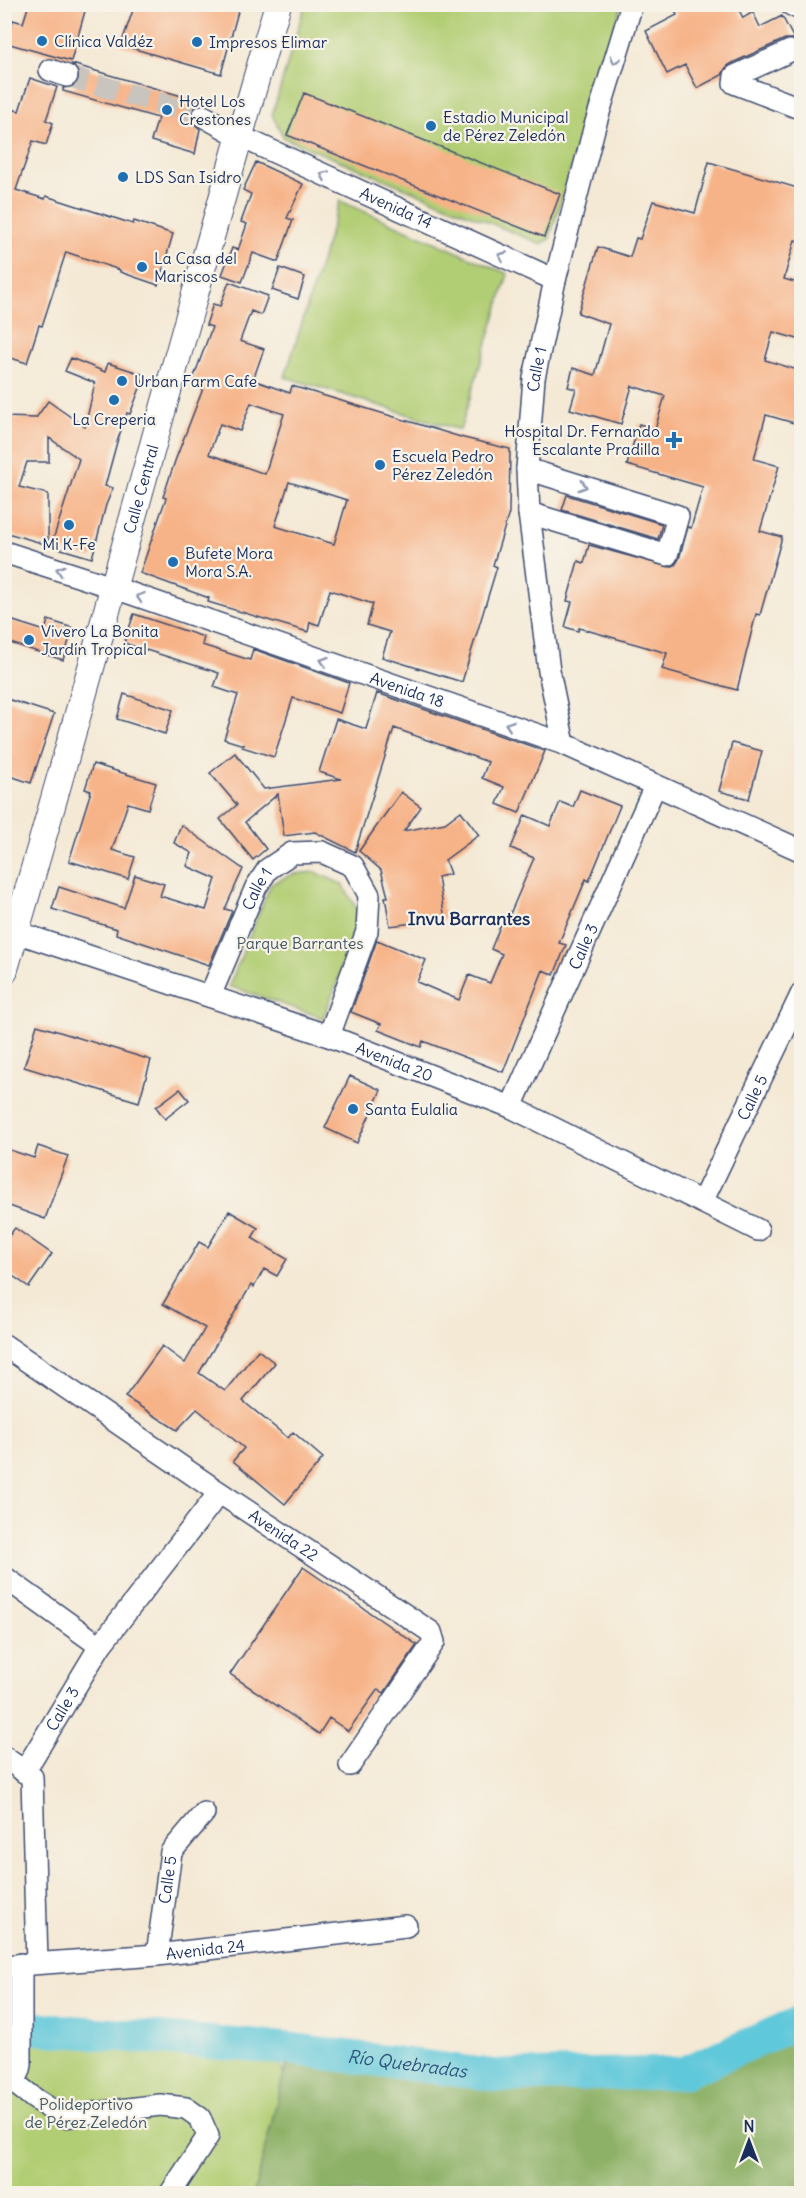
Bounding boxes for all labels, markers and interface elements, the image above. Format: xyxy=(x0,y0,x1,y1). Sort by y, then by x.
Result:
place label: Clínica Valdéz xyxy=(54,31,154,51)
place label: Impresos Elimar xyxy=(209,32,328,52)
marker: Clínica Valdéz xyxy=(35,34,49,48)
marker: Impresos Elimar xyxy=(190,35,204,49)
one-way arrow xyxy=(610,54,622,65)
place label: Hotel Los Crestones xyxy=(179,91,251,129)
marker: Hotel Los Crestones xyxy=(160,103,174,117)
place label: Estadio Municipal de Pérez Zeledón xyxy=(443,107,569,145)
marker: Estadio Municipal de Pérez Zeledón xyxy=(424,119,438,133)
place label: LDS San Isidro xyxy=(135,167,241,187)
marker: LDS San Isidro xyxy=(116,170,130,184)
one-way arrow xyxy=(320,171,331,183)
street label: Avenida 14 xyxy=(357,183,436,233)
place label: La Casa del Mariscos xyxy=(154,248,237,286)
one-way arrow xyxy=(497,251,508,263)
marker: La Casa del Mariscos xyxy=(135,260,149,274)
street label: Calle 1 xyxy=(523,345,550,393)
place label: Urban Farm Cafe xyxy=(134,371,257,391)
marker: Urban Farm Cafe xyxy=(115,374,129,388)
marker: La Creperia xyxy=(107,393,121,407)
place label: La Creperia xyxy=(72,409,156,429)
place label: Hospital Dr. Fernando Escalante Pradilla xyxy=(504,421,660,459)
marker: Hospital Dr. Fernando Escalante Pradilla xyxy=(665,431,683,449)
street label: Calle Central xyxy=(119,442,163,536)
place label: Escuela Pedro Pérez Zeledón xyxy=(392,446,494,484)
marker: Escuela Pedro Pérez Zeledón xyxy=(373,458,387,472)
one-way arrow xyxy=(577,479,588,492)
marker: Mi K-Fe xyxy=(62,518,76,532)
place label: Mi K-Fe xyxy=(42,534,96,554)
place label: Bufete Mora Mora S.A. xyxy=(185,543,273,581)
marker: Bufete Mora Mora S.A. xyxy=(166,555,180,569)
one-way arrow xyxy=(55,565,66,577)
one-way arrow xyxy=(135,591,146,604)
place label: Vivero La Bonita Jardín Tropical xyxy=(41,621,159,659)
marker: Vivero La Bonita Jardín Tropical xyxy=(22,633,36,647)
one-way arrow xyxy=(319,655,330,668)
street label: Avenida 18 xyxy=(367,667,447,712)
one-way arrow xyxy=(504,719,515,732)
street label: Calle 1 xyxy=(237,864,276,913)
district label: Invu Barrantes xyxy=(408,907,530,930)
street label: Calle 3 xyxy=(564,920,602,973)
park label: Parque Barrantes xyxy=(236,933,364,953)
street label: Avenida 20 xyxy=(353,1037,436,1086)
street label: Calle 5 xyxy=(733,1071,772,1123)
place label: Santa Eulalia xyxy=(365,1099,458,1119)
marker: Santa Eulalia xyxy=(346,1102,360,1116)
street label: Avenida 22 xyxy=(245,1505,322,1565)
street label: Calle 3 xyxy=(41,1683,83,1734)
street label: Calle 5 xyxy=(154,1854,180,1905)
street label: Avenida 24 xyxy=(165,1935,246,1964)
water label: Río Quebradas xyxy=(346,2045,470,2083)
park label: Polideportivo de Pérez Zeledón xyxy=(25,2094,147,2132)
north arrow xyxy=(719,2111,779,2171)
text: N xyxy=(743,2116,755,2136)

